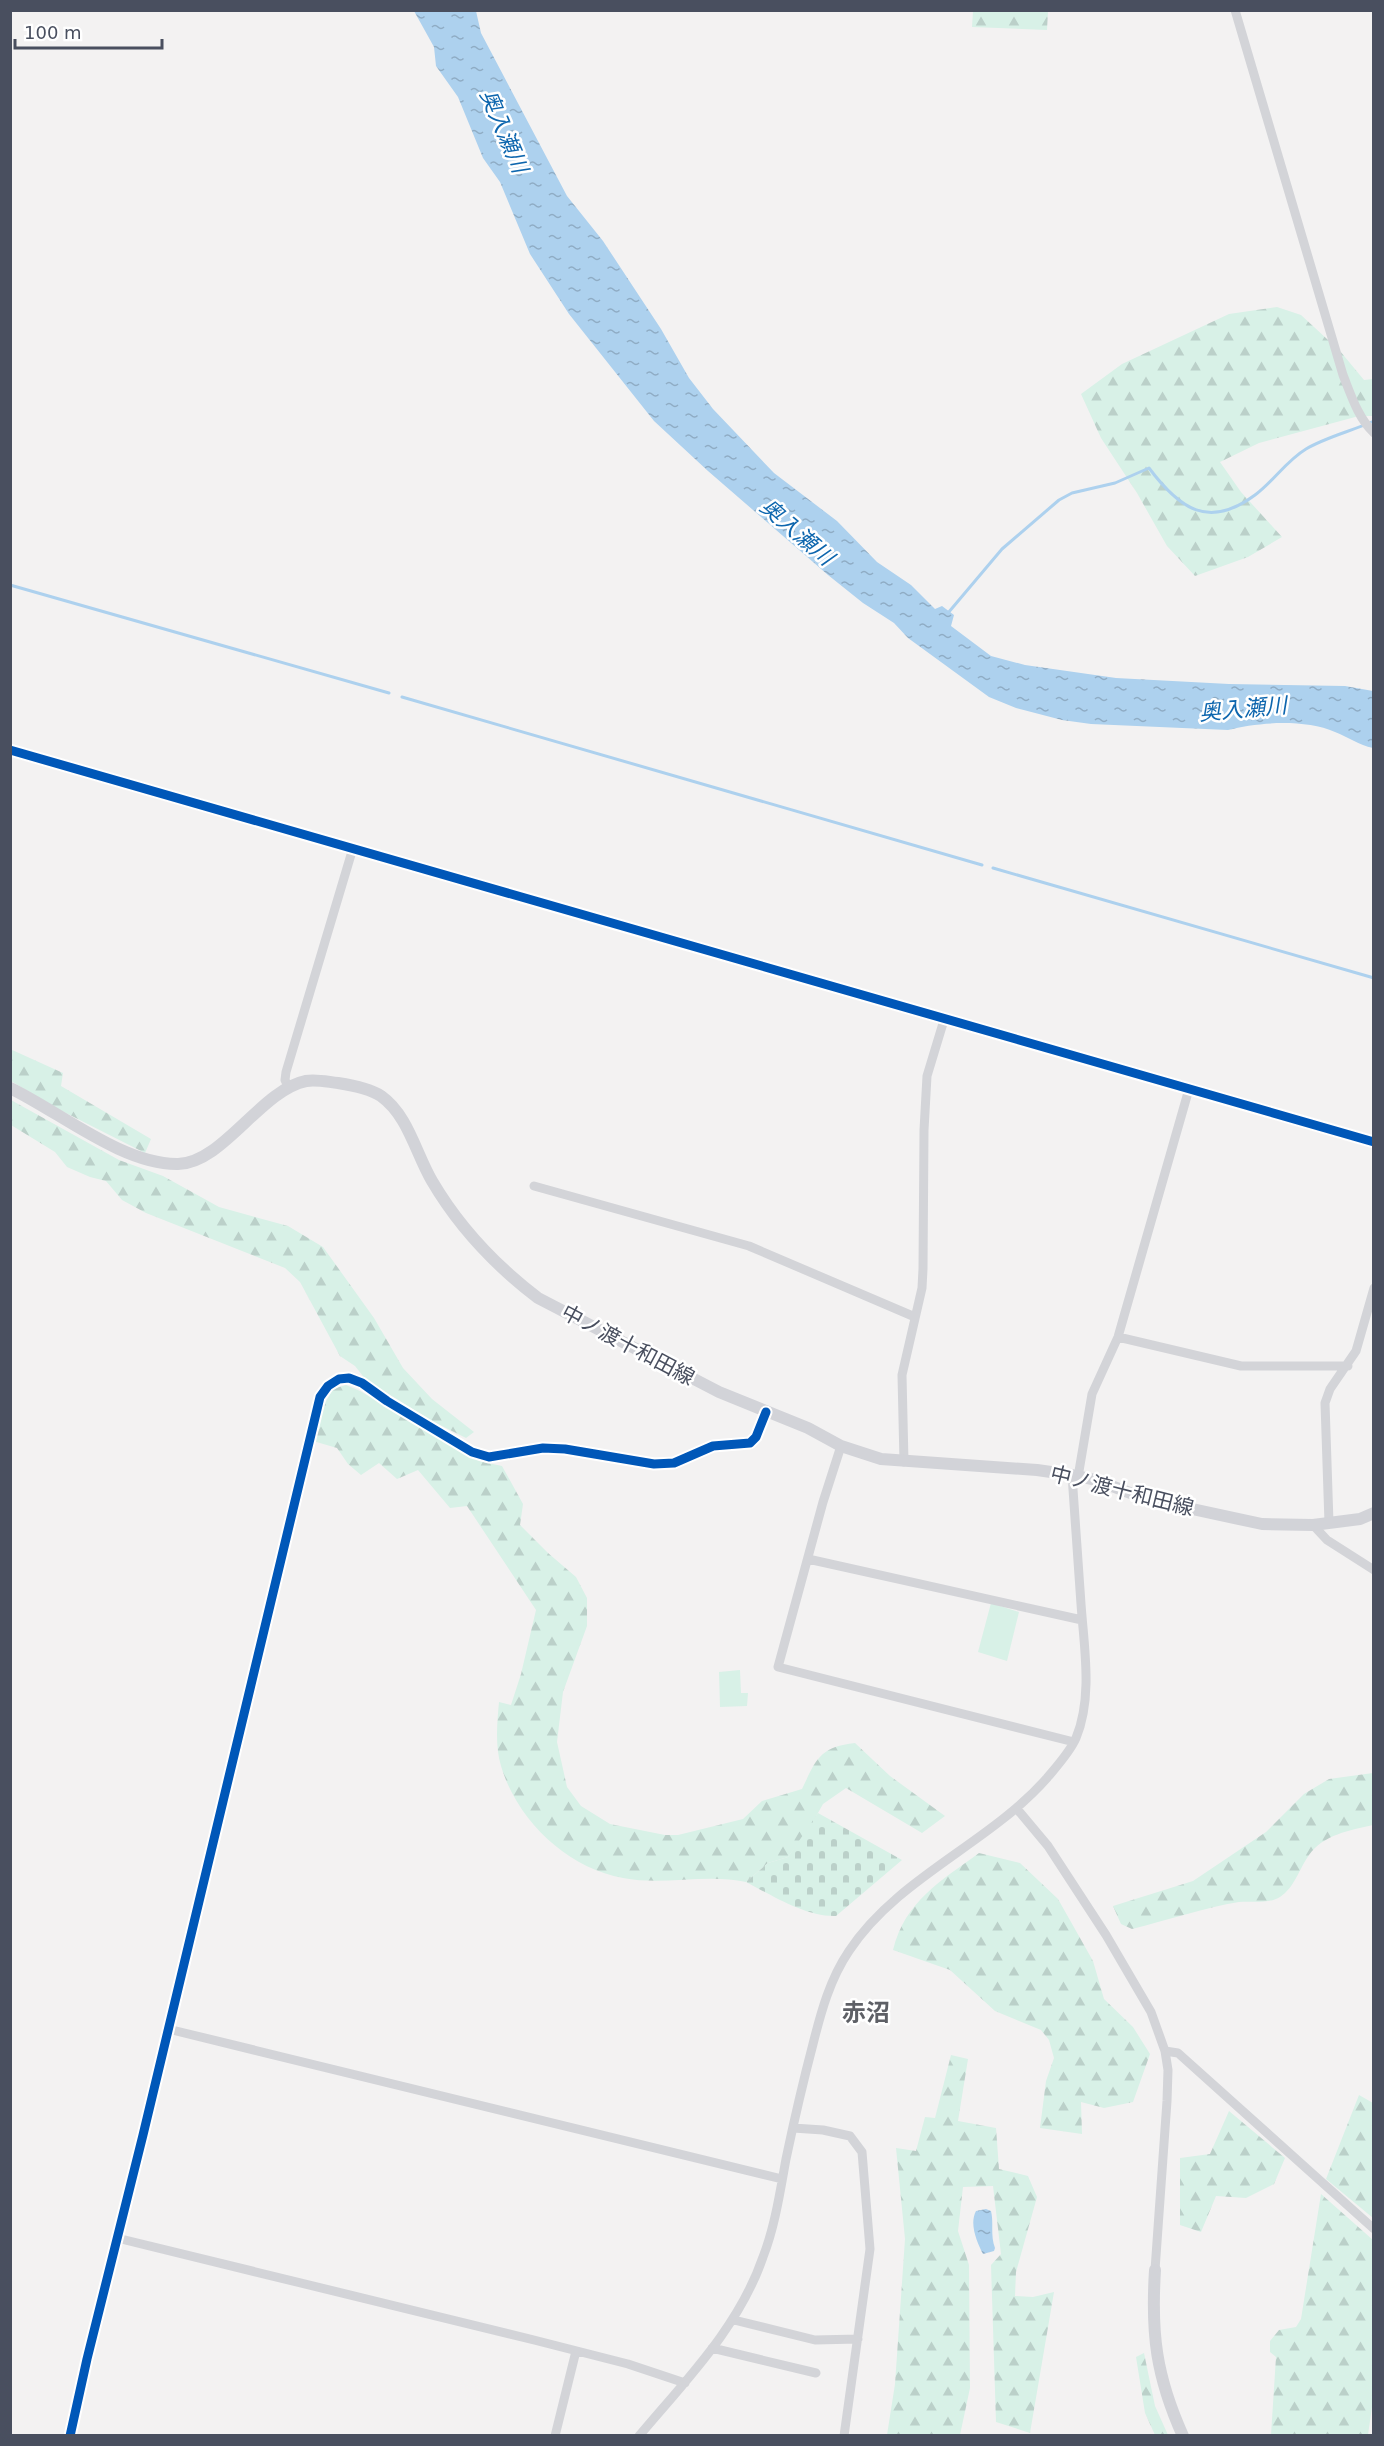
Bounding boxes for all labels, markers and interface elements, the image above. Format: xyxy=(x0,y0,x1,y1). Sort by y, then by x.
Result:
scale bar xyxy=(15,12,162,50)
text: 100 m xyxy=(24,22,82,43)
water label: 奥入瀬川 xyxy=(475,86,533,178)
water label: 奥入瀬川 xyxy=(756,494,840,572)
water label: 奥入瀬川 xyxy=(1198,693,1290,725)
street label: 中ノ渡十和田線 xyxy=(557,1300,699,1390)
street label: 中ノ渡十和田線 xyxy=(1048,1462,1196,1520)
district label: 赤沼 xyxy=(842,1999,890,2027)

